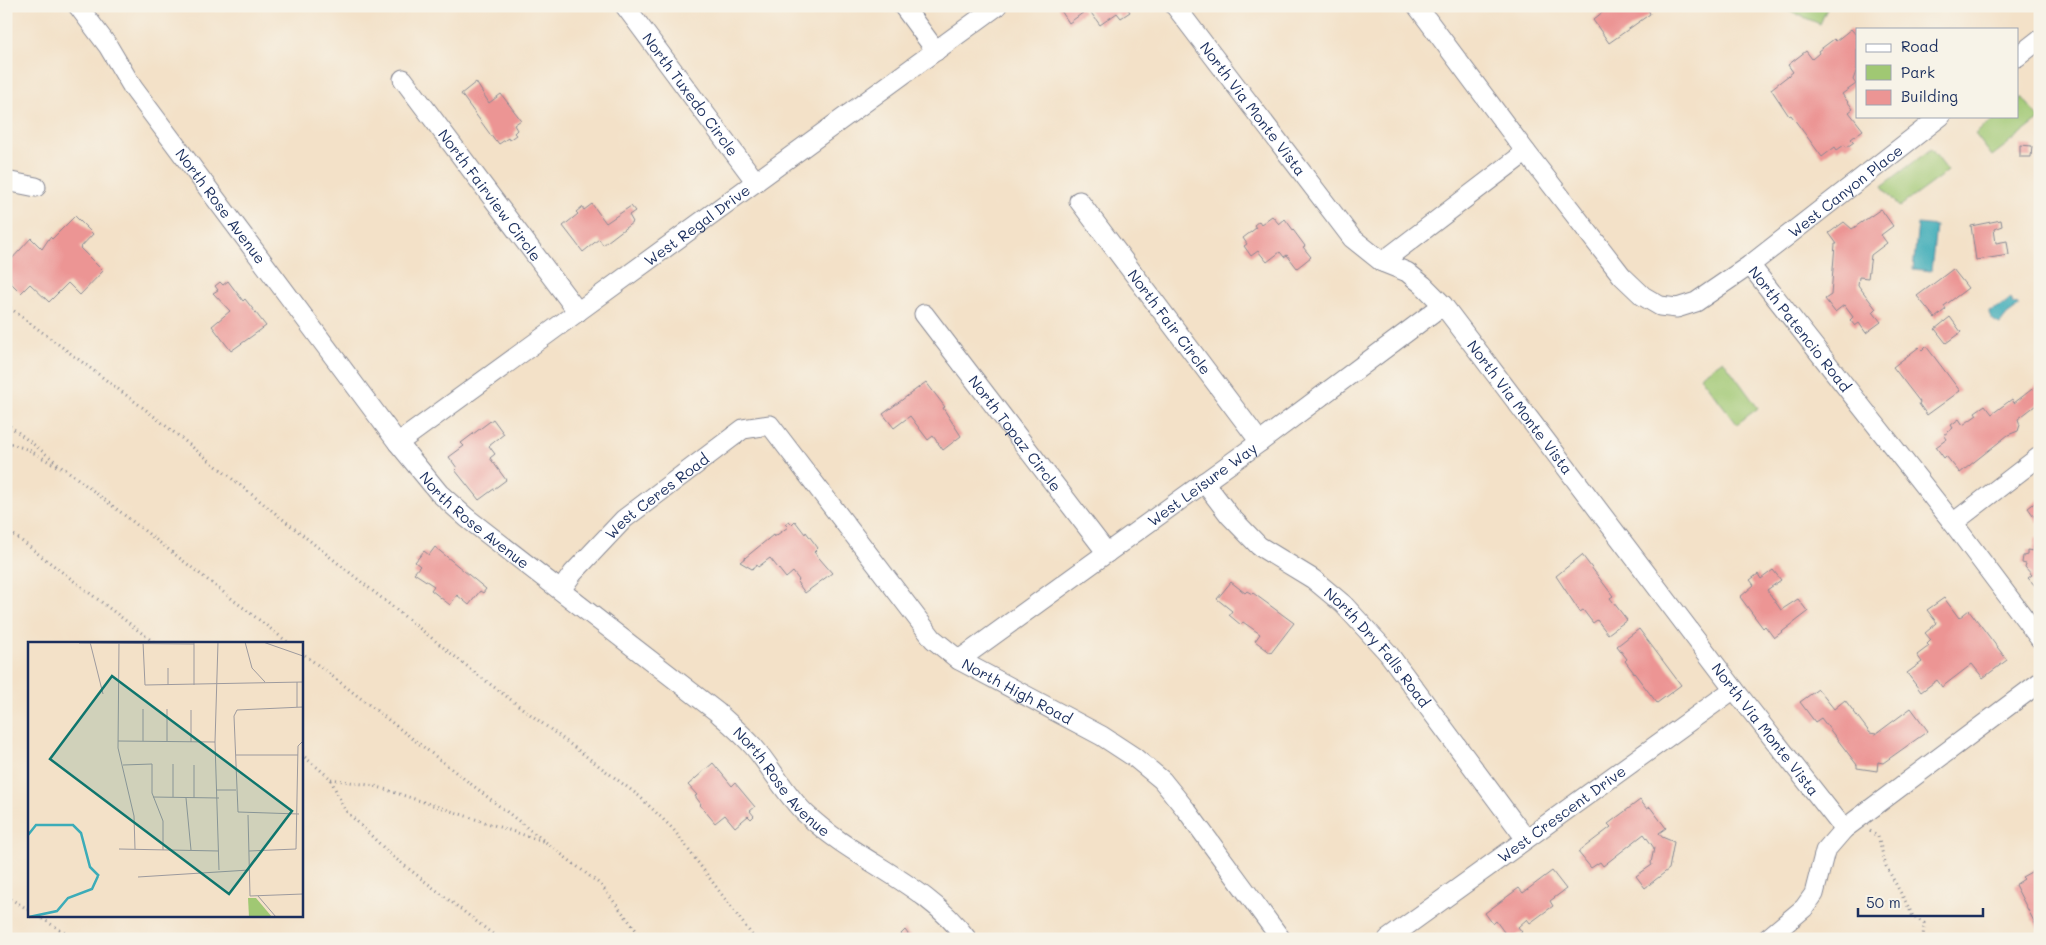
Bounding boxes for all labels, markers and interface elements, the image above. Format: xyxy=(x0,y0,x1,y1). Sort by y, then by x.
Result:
legend xyxy=(1856,28,2018,118)
street label: North Tuxedo Circle xyxy=(638,29,743,160)
text: Road xyxy=(1901,36,1938,56)
street label: North Via Monte Vista xyxy=(1196,38,1311,180)
text: Park xyxy=(1901,62,1935,82)
text: Building xyxy=(1901,86,1958,106)
street label: North Fairview Circle xyxy=(434,125,546,265)
street label: West Canyon Place xyxy=(1784,140,1907,242)
street label: North Rose Avenue xyxy=(171,144,271,268)
street label: West Regal Drive xyxy=(640,180,754,270)
street label: North Patencio Road xyxy=(1744,262,1856,396)
street label: North Fair Circle xyxy=(1124,265,1216,378)
street label: North Via Monte Vista xyxy=(1463,336,1578,478)
street label: North Topaz Circle xyxy=(964,371,1066,495)
street label: West Leisure Way xyxy=(1143,438,1261,530)
street label: West Ceres Road xyxy=(600,448,713,543)
street label: North Rose Avenue xyxy=(415,467,534,573)
street label: North Dry Falls Road xyxy=(1320,583,1435,711)
inset map xyxy=(28,642,302,918)
street label: North High Road xyxy=(959,653,1076,728)
street label: North Via Monte Vista xyxy=(1708,659,1824,800)
street label: North Rose Avenue xyxy=(729,722,834,841)
street label: West Crescent Drive xyxy=(1493,761,1630,867)
scale bar xyxy=(1858,885,1984,917)
text: 50 m xyxy=(1866,892,1901,912)

